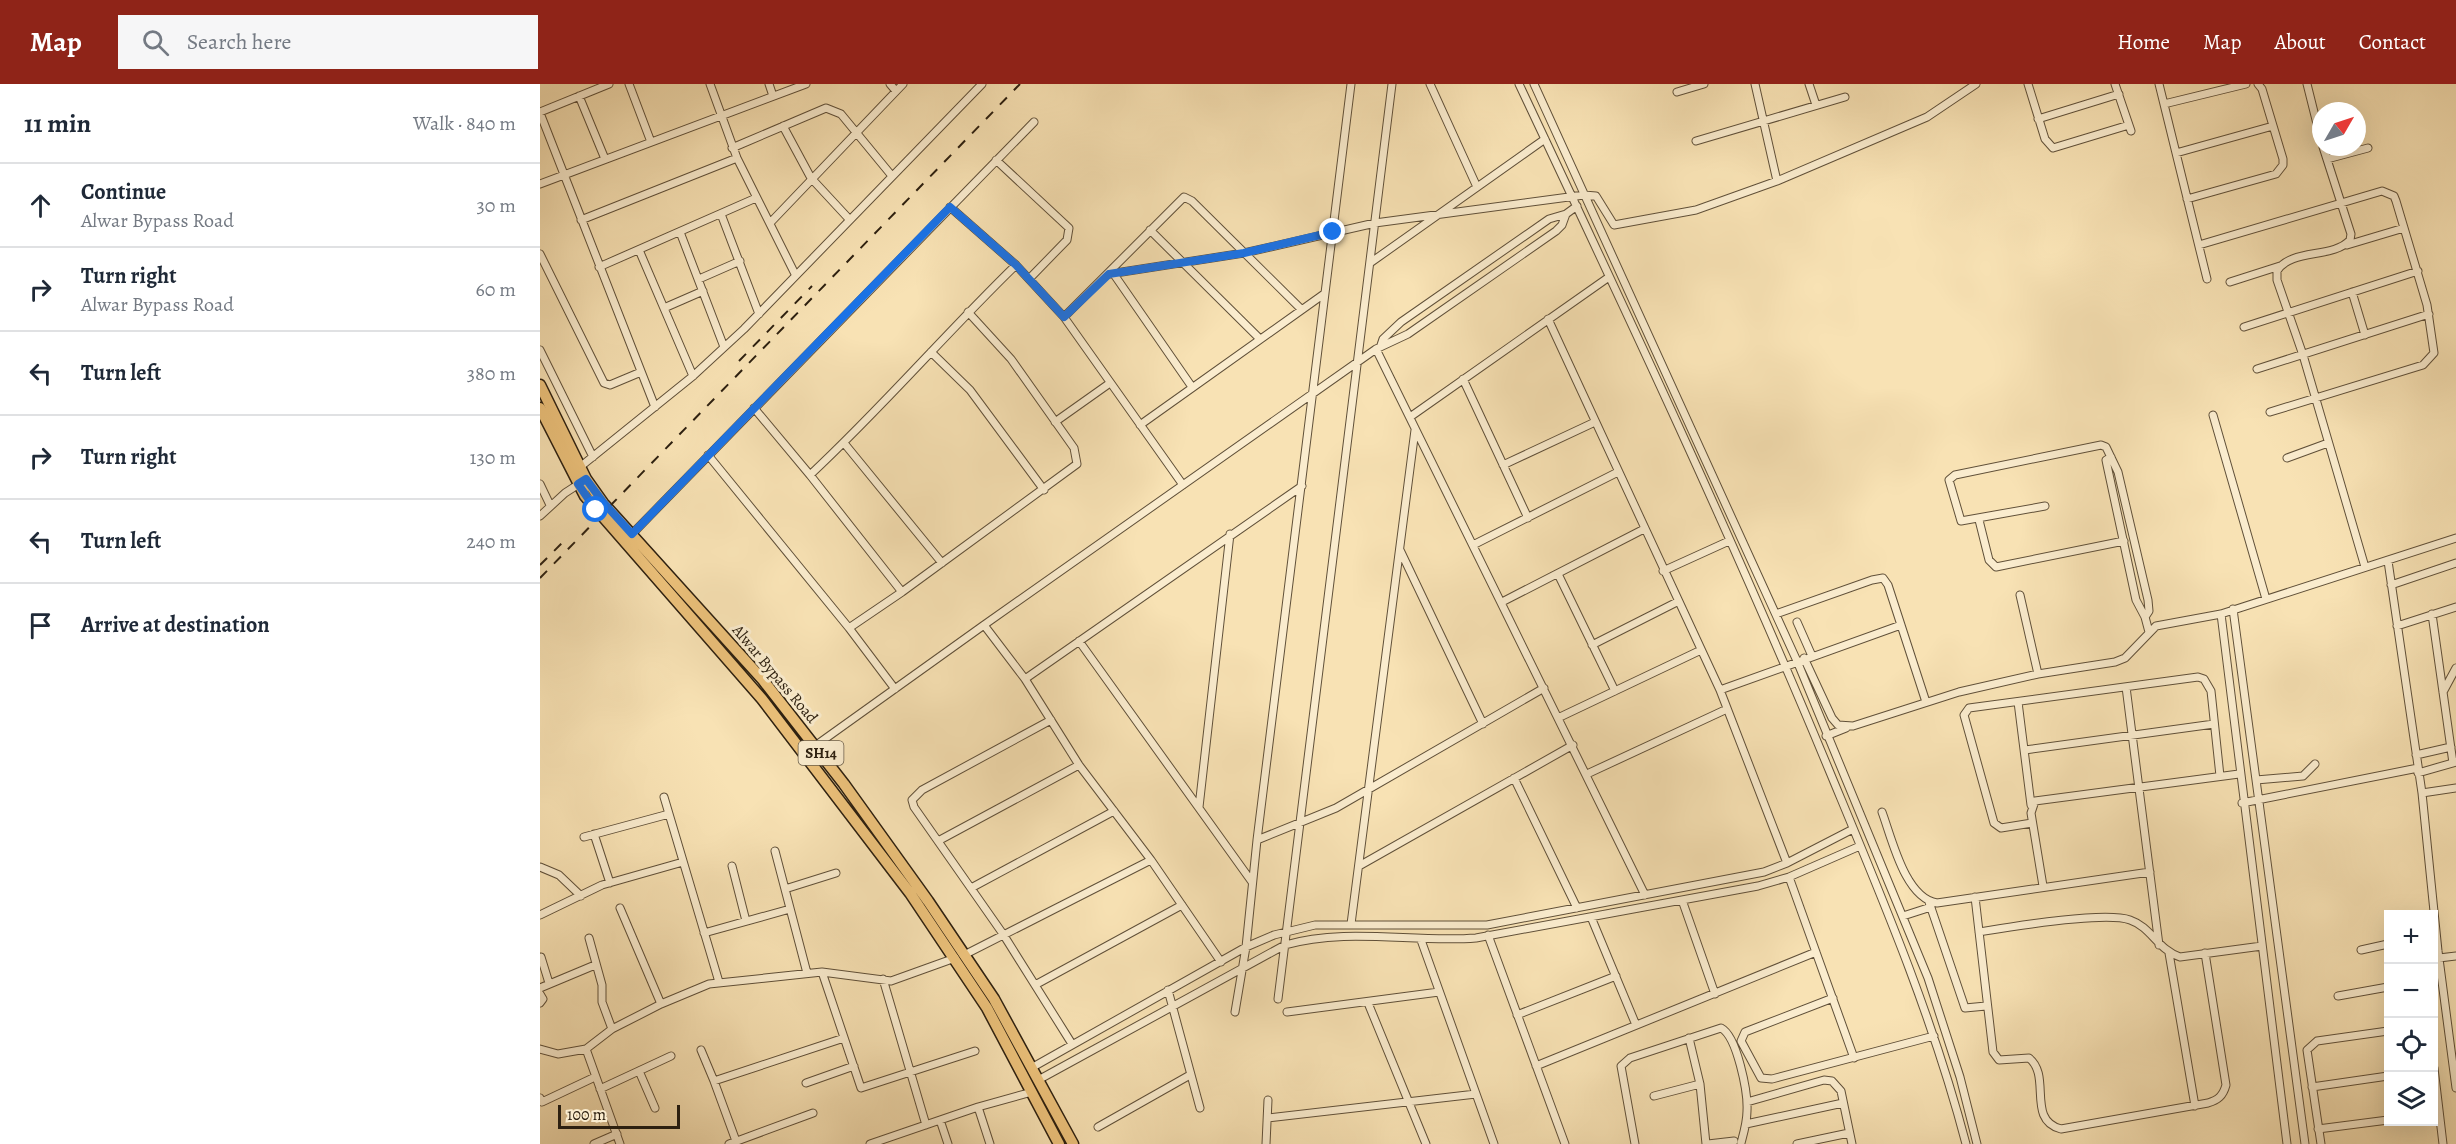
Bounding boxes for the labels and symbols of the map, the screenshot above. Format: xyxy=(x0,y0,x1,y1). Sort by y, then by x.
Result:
north arrow xyxy=(2312,102,2366,156)
route end xyxy=(1319,218,1345,244)
route start xyxy=(582,496,608,522)
street label: Alwar Bypass Road xyxy=(727,619,823,728)
road number: SH14 xyxy=(798,741,844,765)
scale bar xyxy=(558,1102,680,1130)

